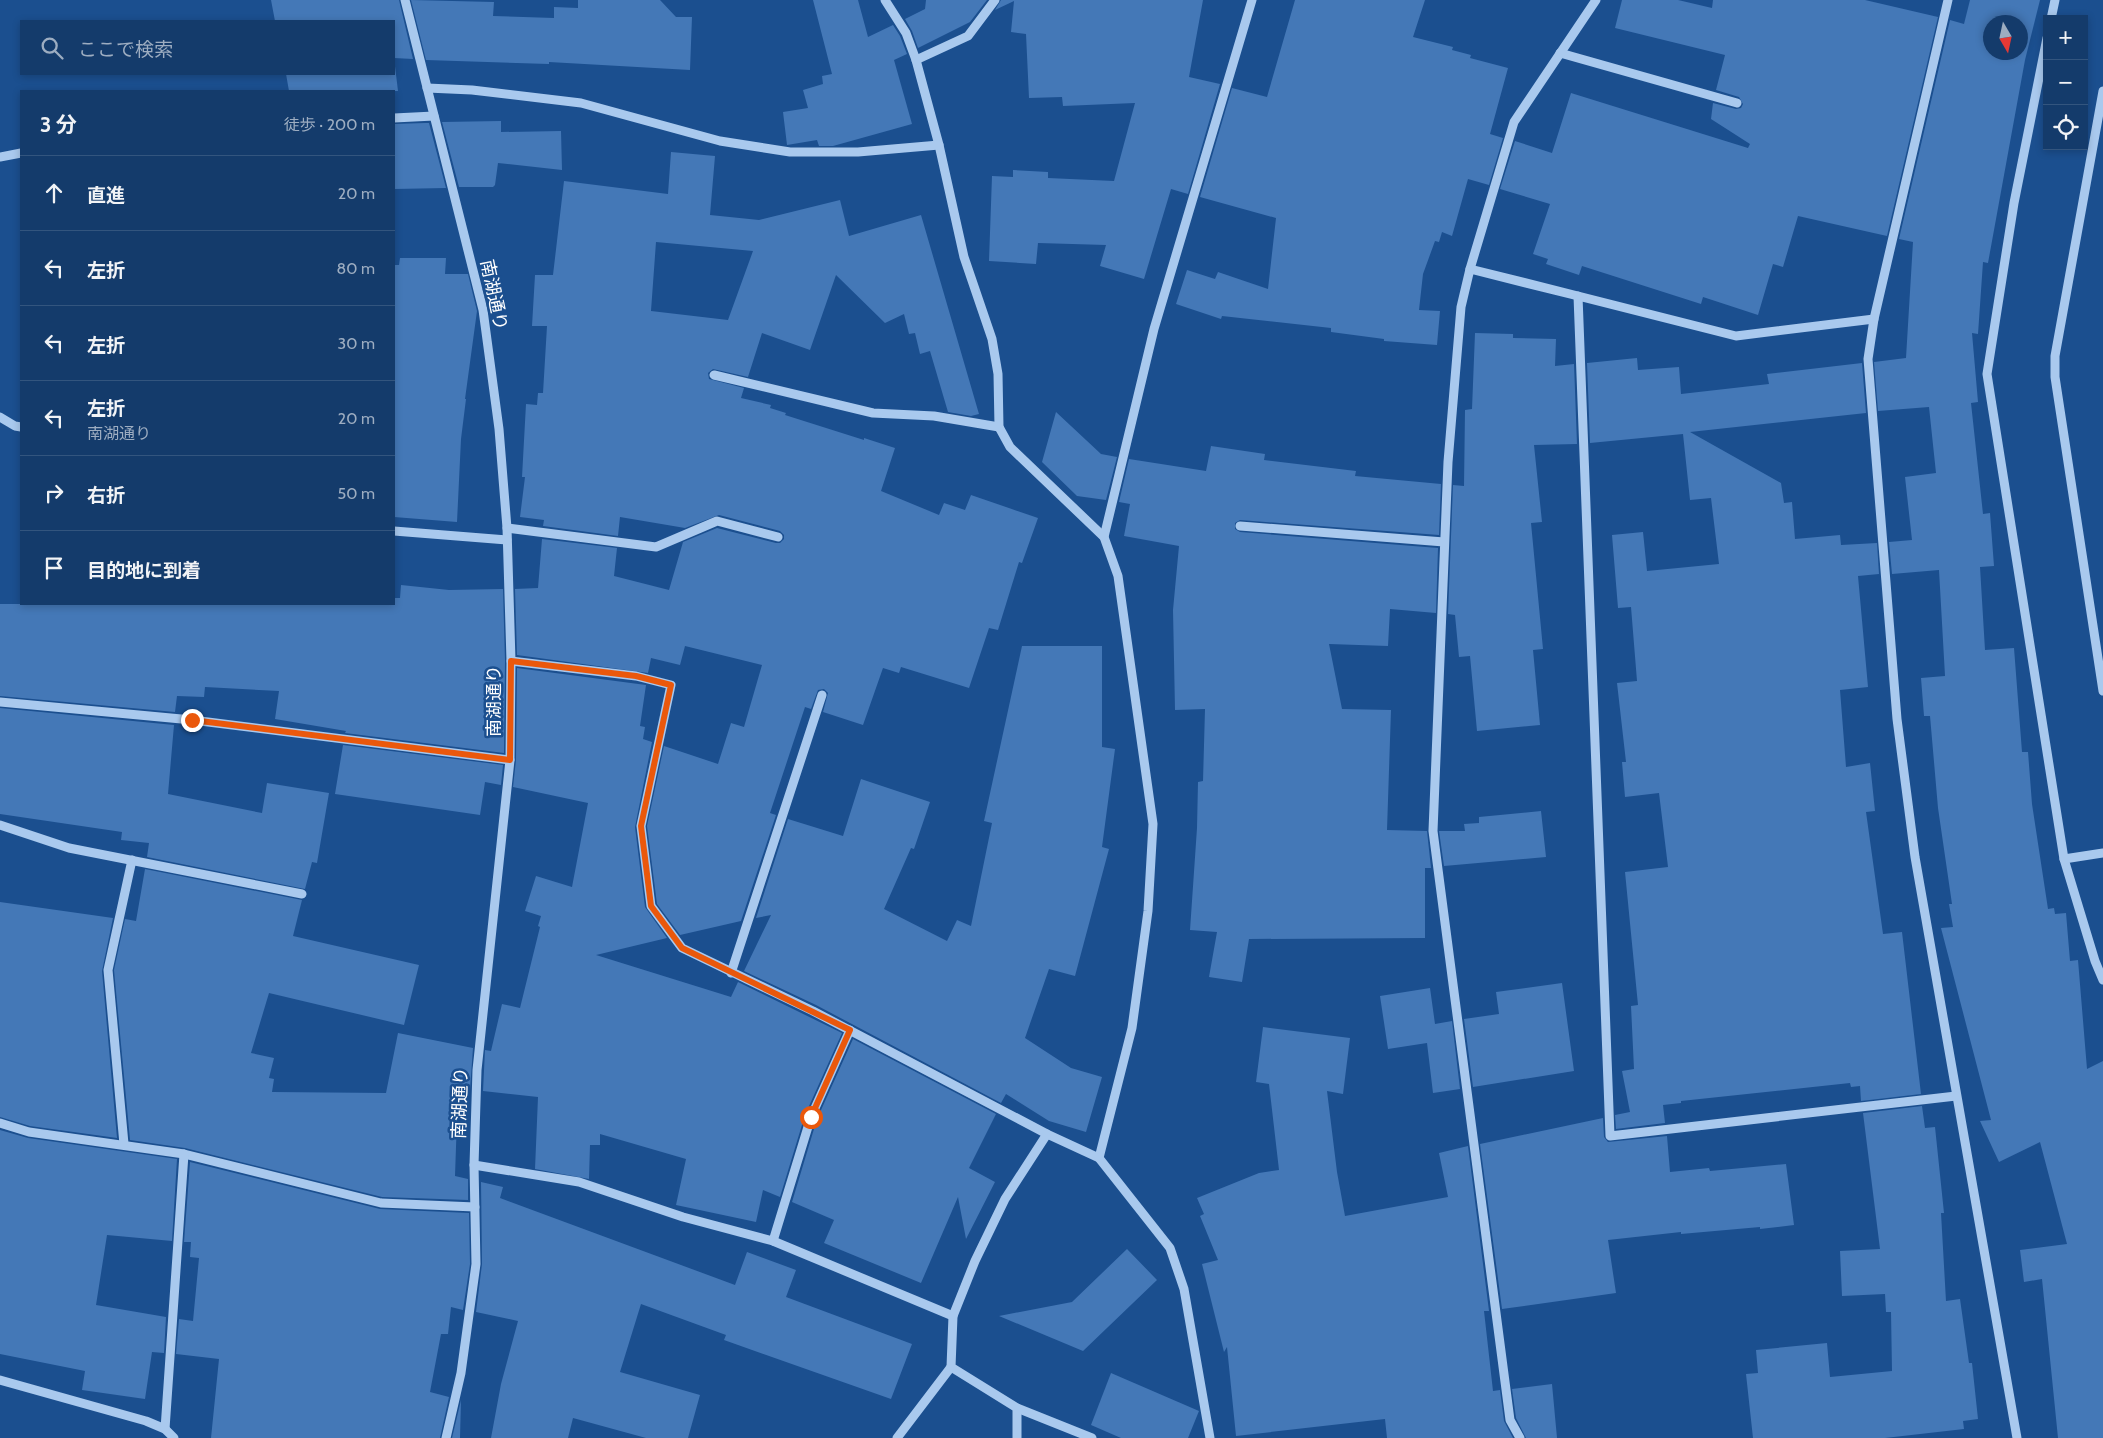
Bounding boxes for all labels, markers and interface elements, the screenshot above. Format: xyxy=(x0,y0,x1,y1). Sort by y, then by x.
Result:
north arrow xyxy=(1983,15,2028,60)
map controls xyxy=(2043,15,2088,150)
button: + xyxy=(2043,15,2088,60)
search box xyxy=(20,20,395,75)
icon: search xyxy=(38,34,66,62)
text: ここで検索 xyxy=(78,38,173,61)
button: − xyxy=(2043,60,2088,105)
button: locate xyxy=(2043,105,2088,150)
text: 3 分 xyxy=(40,112,77,137)
text: 徒歩 · 200 m xyxy=(284,115,375,134)
icon: ahead xyxy=(40,179,68,207)
text: 直進 xyxy=(87,184,125,207)
text: 20 m xyxy=(338,184,375,203)
icon: left xyxy=(40,254,68,282)
street label: 南湖通り xyxy=(476,257,512,333)
text: 左折 xyxy=(87,259,125,282)
text: 80 m xyxy=(337,259,375,278)
icon: left xyxy=(40,329,68,357)
text: 左折 xyxy=(87,334,125,357)
text: 30 m xyxy=(338,334,375,353)
text: 左折 xyxy=(87,397,125,420)
icon: left xyxy=(40,404,68,432)
text: 20 m xyxy=(338,409,375,428)
text: 南湖通り xyxy=(87,424,151,443)
icon: right xyxy=(40,479,68,507)
text: 右折 xyxy=(87,484,125,507)
text: 50 m xyxy=(338,484,375,503)
icon: arrive xyxy=(40,554,68,582)
text: 目的地に到着 xyxy=(87,559,201,582)
street label: 南湖通り xyxy=(483,665,505,737)
route end xyxy=(181,709,204,732)
street label: 南湖通り xyxy=(448,1067,472,1139)
route start xyxy=(800,1106,823,1129)

